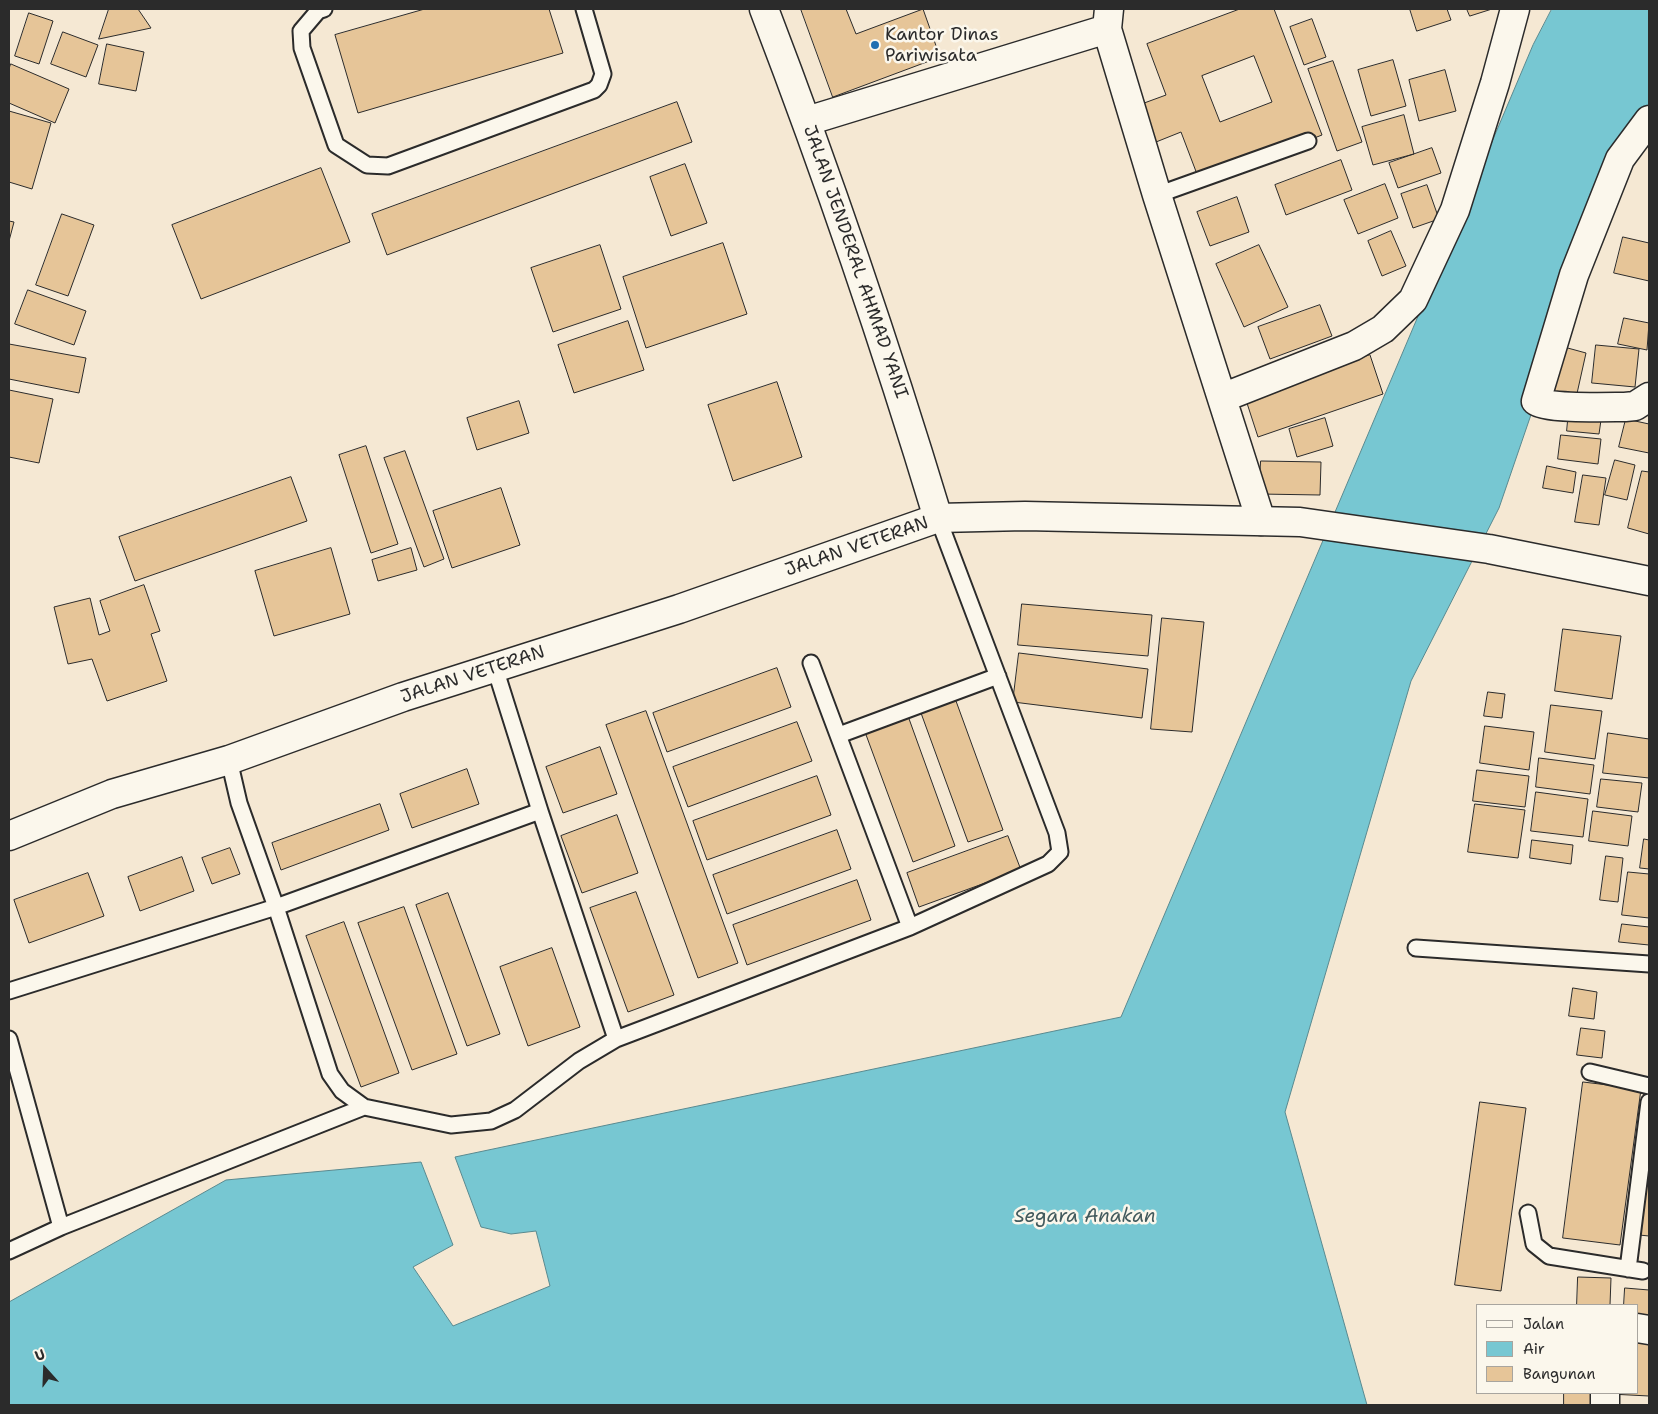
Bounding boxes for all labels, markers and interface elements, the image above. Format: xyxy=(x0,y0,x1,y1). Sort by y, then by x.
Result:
place label: Kantor Dinas Pariwisata xyxy=(885,24,999,66)
marker: Kantor Dinas Pariwisata xyxy=(869,39,881,51)
street label: JALAN JENDERAL AHMAD YANI xyxy=(798,123,912,401)
street label: JALAN VETERAN xyxy=(783,512,931,582)
street label: JALAN VETERAN xyxy=(398,642,548,708)
water label: Segara Anakan xyxy=(1014,1206,1156,1228)
legend xyxy=(1476,1304,1638,1394)
text: Jalan xyxy=(1523,1314,1564,1334)
text: Air xyxy=(1523,1339,1545,1359)
north arrow xyxy=(20,1344,70,1394)
text: U xyxy=(32,1345,47,1365)
text: Bangunan xyxy=(1523,1364,1595,1384)

